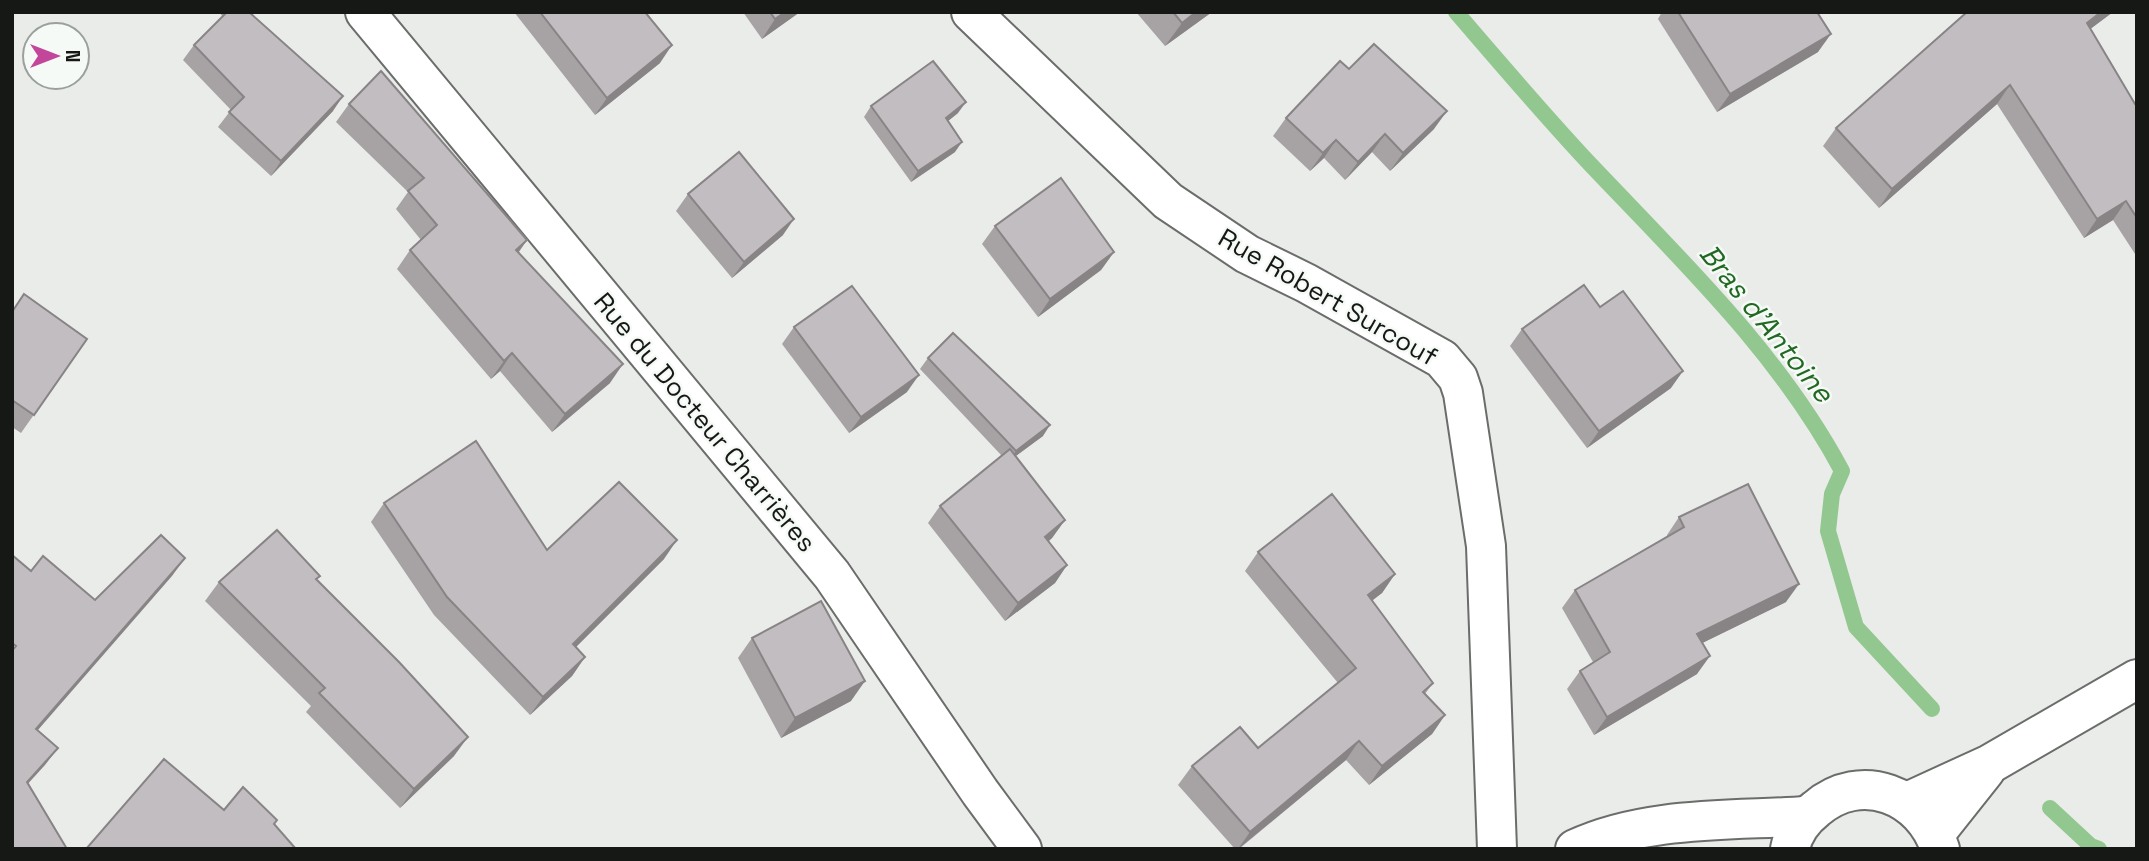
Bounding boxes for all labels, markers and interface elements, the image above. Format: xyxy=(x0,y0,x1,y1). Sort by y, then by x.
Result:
north arrow xyxy=(21,21,91,91)
text: N xyxy=(60,50,85,62)
street label: Rue Robert Surcouf xyxy=(1212,220,1444,374)
water label: Bras d'Antoine xyxy=(1692,236,1843,411)
street label: Rue du Docteur Charrières xyxy=(586,285,824,559)

